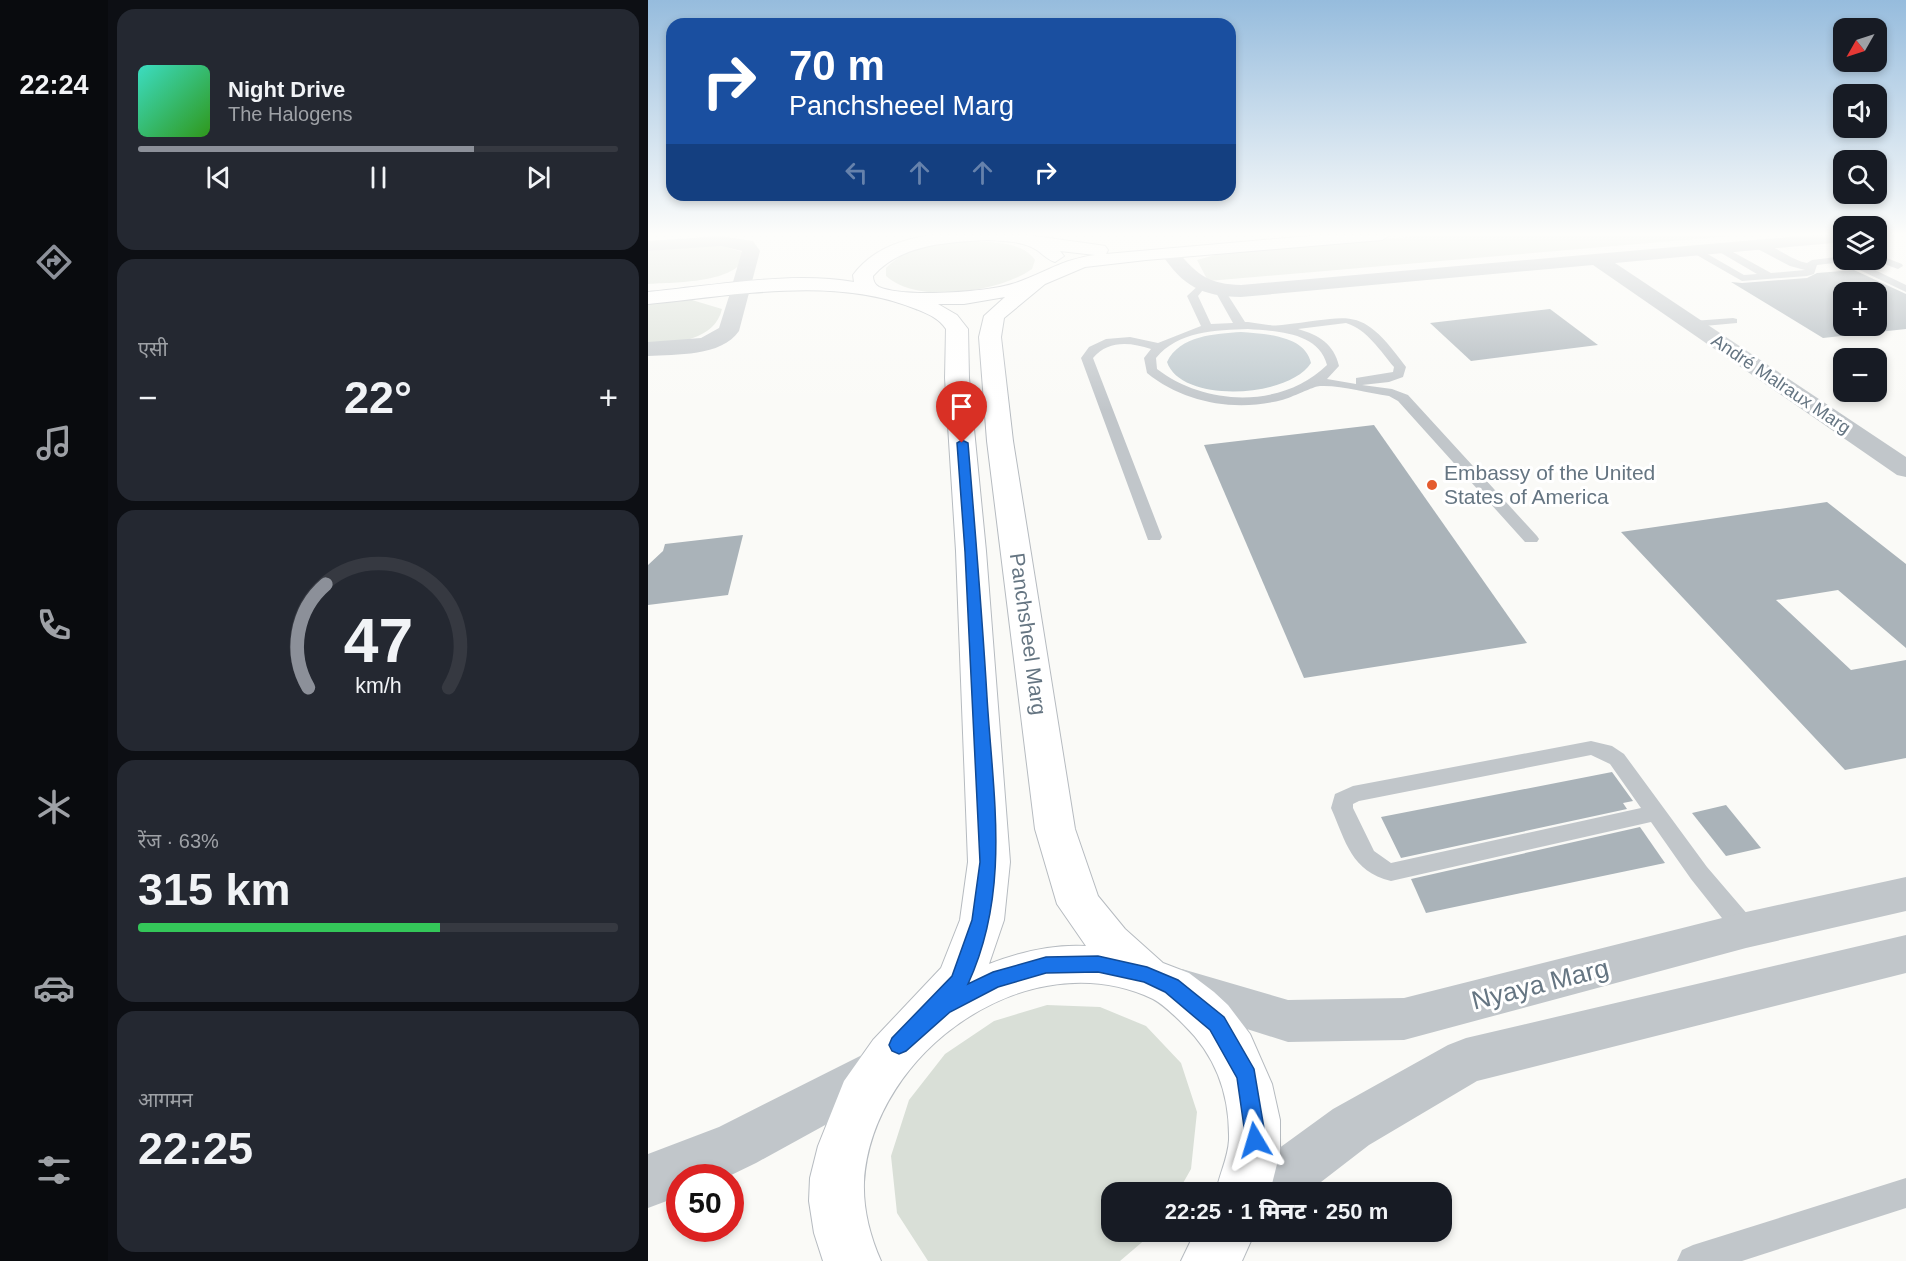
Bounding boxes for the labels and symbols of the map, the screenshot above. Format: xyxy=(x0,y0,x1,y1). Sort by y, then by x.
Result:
north arrow xyxy=(1833,18,1887,72)
street label: André Malraux Marg xyxy=(1708,330,1854,438)
pin xyxy=(936,381,987,443)
place label: Embassy of the United States of America xyxy=(1444,461,1655,508)
marker: Embassy of the United States of America xyxy=(1425,478,1439,492)
street label: Panchsheel Marg xyxy=(1006,551,1051,716)
street label: Nyaya Marg xyxy=(1468,952,1612,1016)
position arrow xyxy=(1223,1108,1287,1172)
speed limit sign: 50 xyxy=(666,1164,744,1242)

